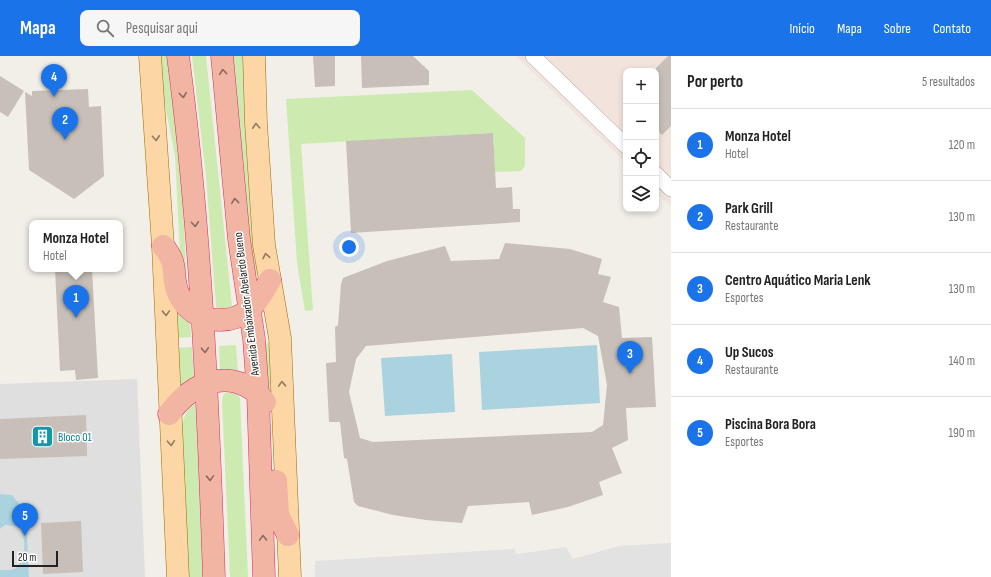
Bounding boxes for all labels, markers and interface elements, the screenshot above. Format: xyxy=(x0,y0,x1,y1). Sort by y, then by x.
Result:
search box xyxy=(80,10,360,46)
text: Mapa xyxy=(20,17,56,40)
icon: search xyxy=(94,17,116,39)
text: Pesquisar aqui xyxy=(126,19,198,38)
text: Início xyxy=(789,20,815,37)
text: Mapa xyxy=(837,20,862,37)
text: Sobre xyxy=(884,20,911,37)
text: Contato xyxy=(933,20,971,37)
pin: 4 xyxy=(41,64,67,97)
map controls xyxy=(623,68,659,212)
button: + xyxy=(623,68,659,104)
one-way arrow xyxy=(219,69,228,75)
text: Por perto xyxy=(687,72,743,92)
text: 5 resultados xyxy=(922,74,975,90)
one-way arrow xyxy=(178,92,187,98)
button: − xyxy=(623,104,659,140)
pin: 2 xyxy=(52,107,78,140)
one-way arrow xyxy=(251,123,260,129)
text: Monza Hotel xyxy=(725,127,791,146)
one-way arrow xyxy=(152,135,161,141)
text: 1 xyxy=(697,137,703,153)
text: 120 m xyxy=(949,137,975,153)
button: locate xyxy=(623,140,659,176)
text: Hotel xyxy=(725,146,749,162)
button: layers xyxy=(623,176,659,212)
one-way arrow xyxy=(231,198,240,204)
text: Park Grill xyxy=(725,199,773,218)
text: 2 xyxy=(697,209,703,225)
text: 130 m xyxy=(949,209,975,225)
text: Restaurante xyxy=(725,218,778,234)
popup xyxy=(29,220,123,272)
one-way arrow xyxy=(190,221,199,227)
text: Monza Hotel xyxy=(43,229,109,248)
street label: Avenida Embaixador Abelardo Bueno xyxy=(231,231,263,378)
your location xyxy=(339,237,359,257)
text: Hotel xyxy=(43,248,67,264)
one-way arrow xyxy=(262,252,271,259)
text: Centro Aquático Maria Lenk xyxy=(725,271,871,290)
text: 3 xyxy=(697,281,703,297)
text: 130 m xyxy=(949,281,975,297)
pin: 1 xyxy=(63,285,89,318)
text: Esportes xyxy=(725,290,763,306)
one-way arrow xyxy=(162,310,170,316)
pin: 3 xyxy=(617,341,643,374)
text: Up Sucos xyxy=(725,343,774,362)
one-way arrow xyxy=(201,347,209,353)
text: 4 xyxy=(697,353,703,369)
text: 140 m xyxy=(949,353,975,369)
text: Restaurante xyxy=(725,362,778,378)
one-way arrow xyxy=(277,381,286,387)
text: Piscina Bora Bora xyxy=(725,415,816,434)
building icon: Bloco 01 xyxy=(30,424,56,450)
text: 5 xyxy=(697,425,703,441)
text: 190 m xyxy=(948,425,975,441)
place label: Bloco 01 xyxy=(58,430,93,445)
text: Esportes xyxy=(725,434,763,450)
one-way arrow xyxy=(167,440,175,446)
one-way arrow xyxy=(206,475,215,481)
pin: 5 xyxy=(12,503,38,536)
one-way arrow xyxy=(259,535,267,541)
scale bar xyxy=(12,549,58,568)
text: 20 m xyxy=(18,551,36,564)

